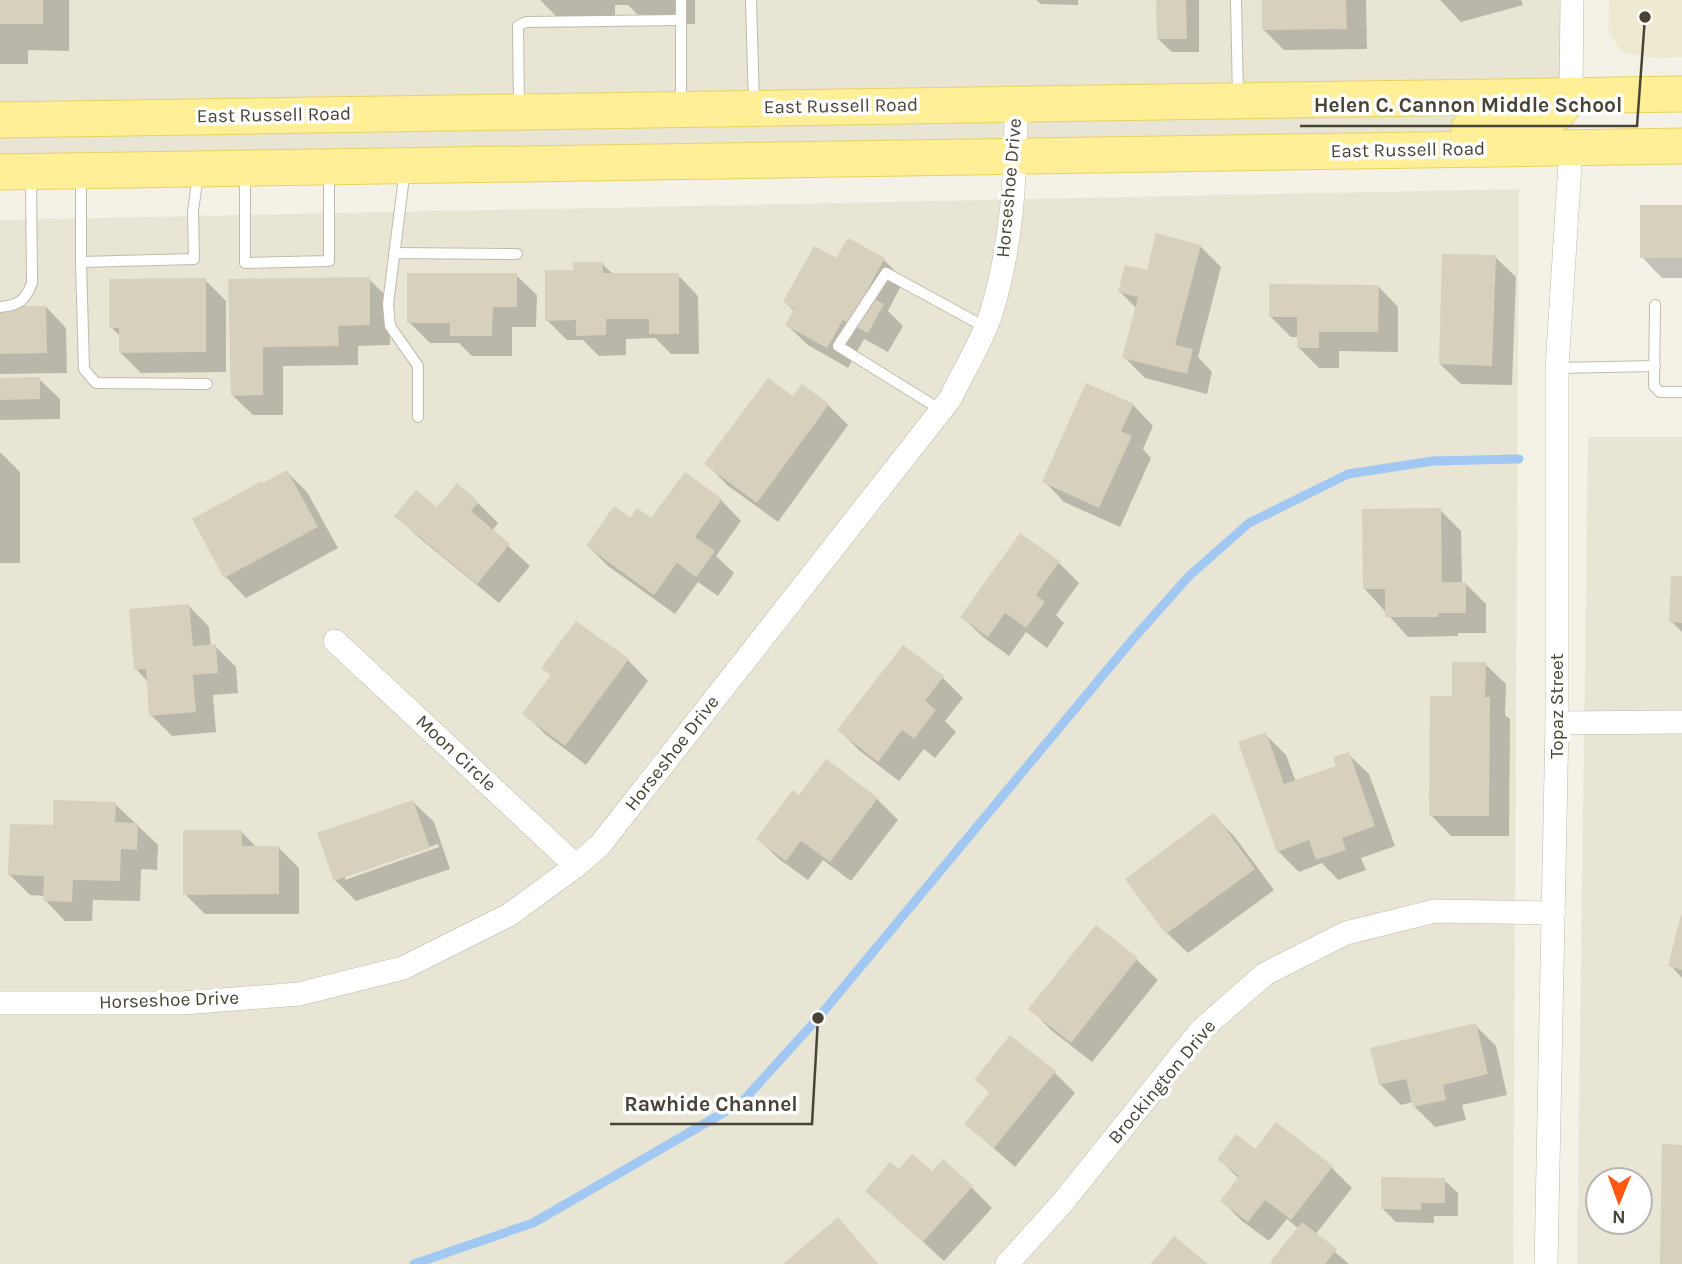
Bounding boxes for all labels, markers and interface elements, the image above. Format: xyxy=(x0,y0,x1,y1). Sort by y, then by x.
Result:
callout: Helen C. Cannon Middle School xyxy=(1300,84,1637,126)
text: Helen C. Cannon Middle School xyxy=(1314,93,1622,117)
street label: East Russell Road xyxy=(764,94,918,118)
street label: East Russell Road xyxy=(197,103,351,127)
street label: Horseshoe Drive xyxy=(992,117,1026,259)
street label: East Russell Road xyxy=(1331,138,1485,162)
street label: Topaz Street xyxy=(1546,653,1568,759)
street label: Horseshoe Drive xyxy=(620,691,724,815)
street label: Moon Circle xyxy=(411,710,501,796)
street label: Horseshoe Drive xyxy=(99,987,239,1013)
street label: Brockington Drive xyxy=(1104,1015,1220,1149)
callout: Rawhide Channel xyxy=(610,1082,812,1124)
text: Rawhide Channel xyxy=(624,1092,798,1116)
north arrow xyxy=(1584,1166,1654,1236)
text: N xyxy=(1612,1206,1626,1228)

